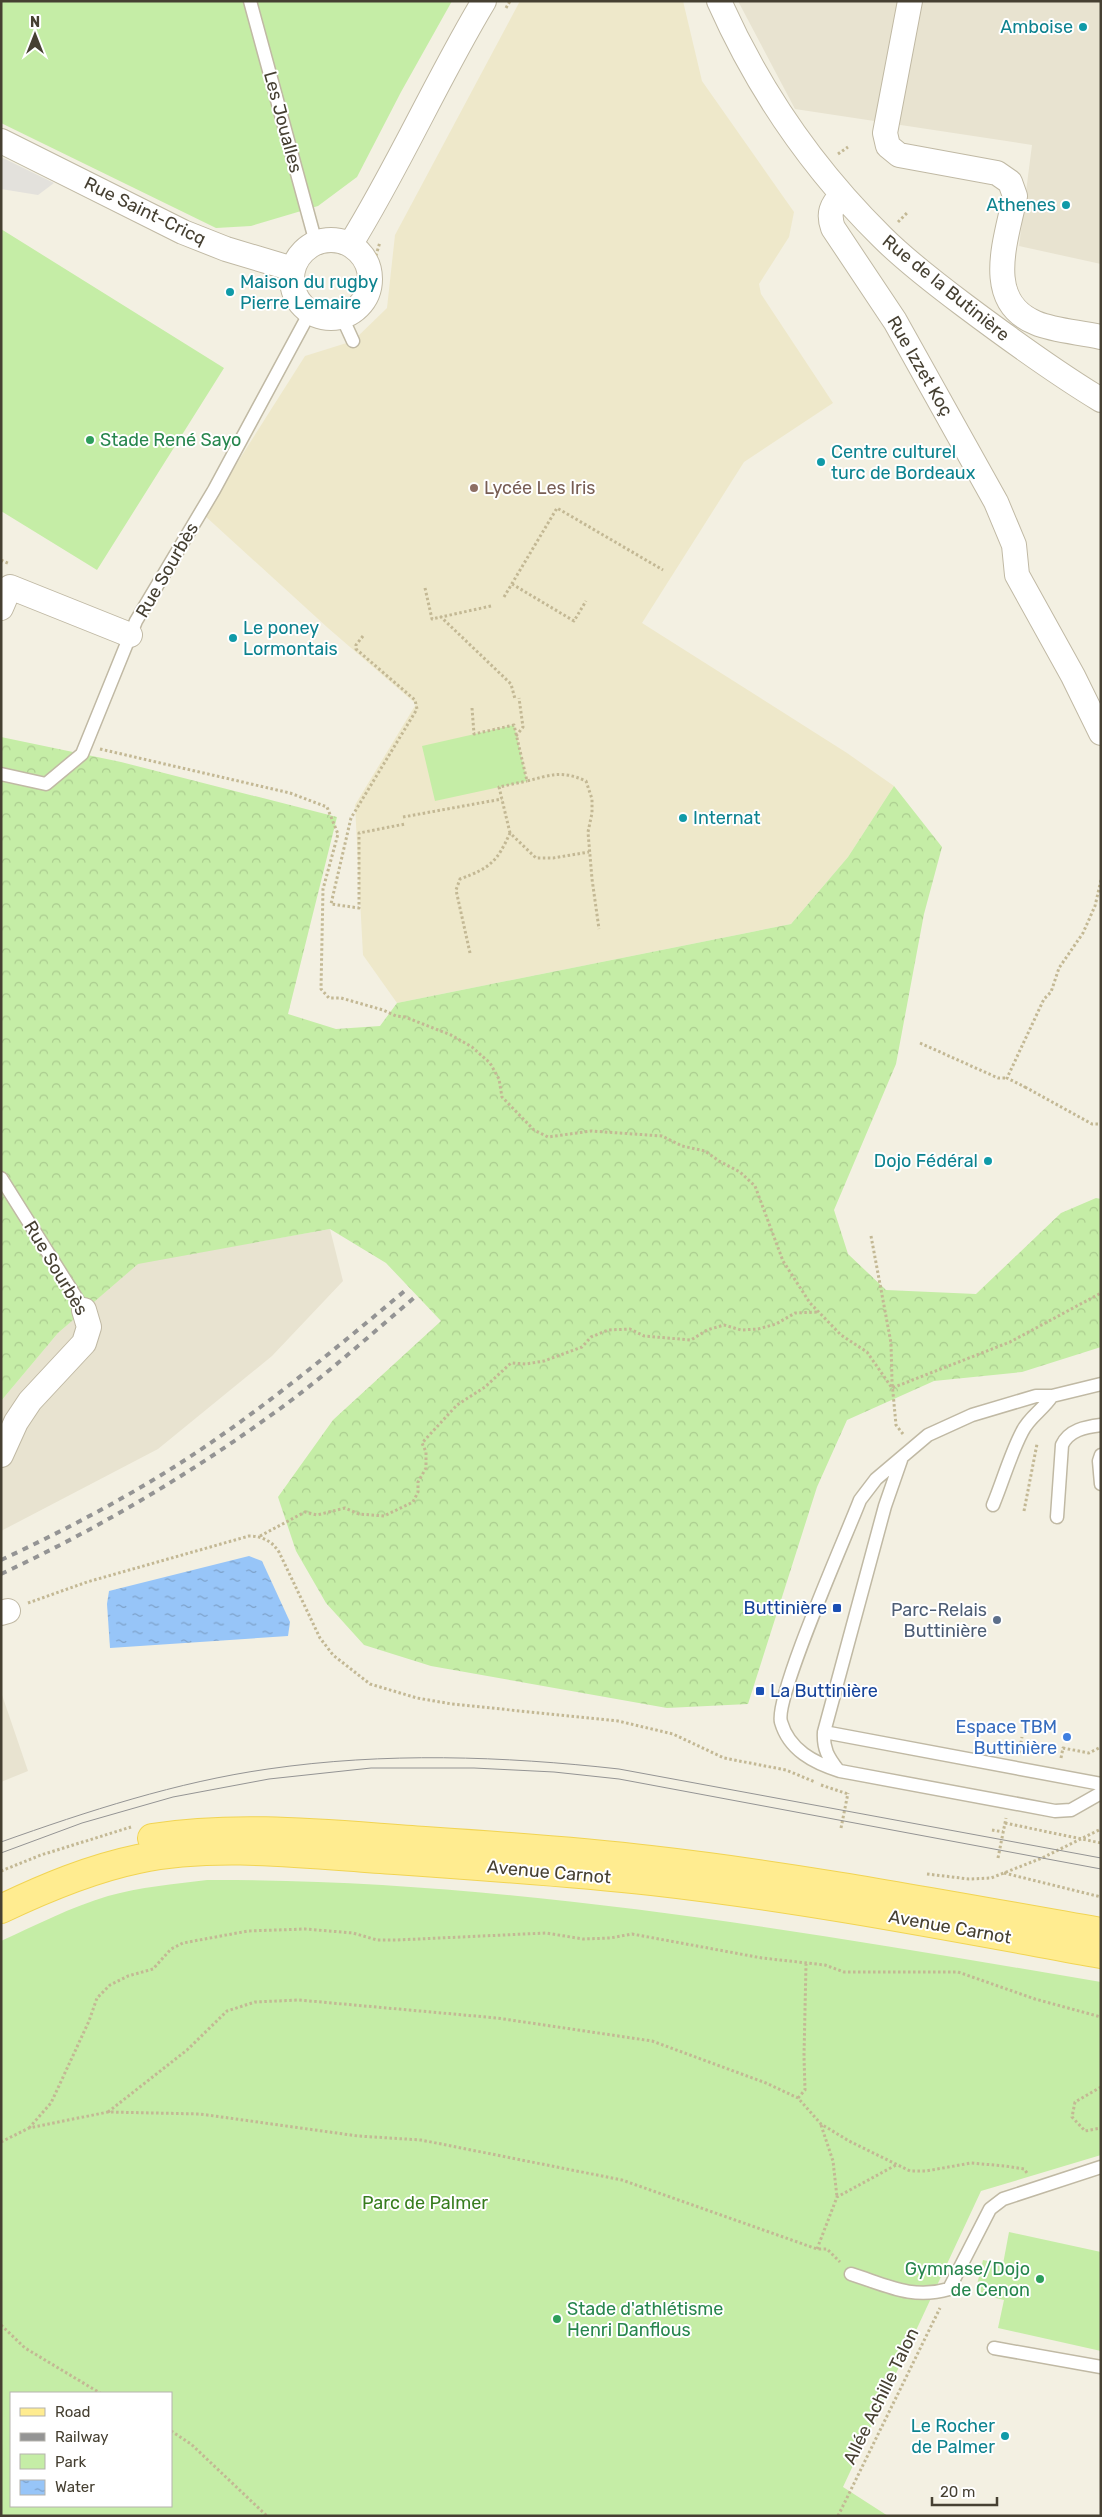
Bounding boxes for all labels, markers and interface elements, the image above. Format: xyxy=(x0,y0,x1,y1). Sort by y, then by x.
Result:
north arrow xyxy=(10,10,60,60)
text: N xyxy=(30,14,40,31)
place label: Amboise xyxy=(1000,16,1073,38)
marker: Amboise xyxy=(1077,21,1089,33)
street label: Les Joualles xyxy=(259,69,307,175)
street label: Rue Saint-Cricq xyxy=(80,172,210,250)
place label: Athenes xyxy=(986,194,1056,216)
marker: Athenes xyxy=(1060,199,1072,211)
street label: Rue de la Butinière xyxy=(878,230,1014,346)
place label: Maison du rugby Pierre Lemaire xyxy=(240,271,378,314)
marker: Maison du rugby Pierre Lemaire xyxy=(224,286,236,298)
street label: Rue Izzet Koç xyxy=(882,312,958,420)
place label: Stade René Sayo xyxy=(100,429,241,451)
marker: Stade René Sayo xyxy=(84,434,96,446)
place label: Centre culturel turc de Bordeaux xyxy=(831,441,976,484)
marker: Centre culturel turc de Bordeaux xyxy=(815,456,827,468)
place label: Lycée Les Iris xyxy=(484,477,595,499)
marker: Lycée Les Iris xyxy=(468,482,480,494)
street label: Rue Sourbès xyxy=(131,518,203,622)
place label: Le poney Lormontais xyxy=(243,617,338,660)
marker: Le poney Lormontais xyxy=(227,632,239,644)
place label: Internat xyxy=(693,807,760,829)
marker: Internat xyxy=(677,812,689,824)
place label: Dojo Fédéral xyxy=(874,1150,978,1172)
marker: Dojo Fédéral xyxy=(982,1155,994,1167)
street label: Rue Sourbès xyxy=(19,1217,93,1319)
place label: Buttinière xyxy=(744,1597,827,1619)
place label: Parc-Relais Buttinière xyxy=(891,1599,987,1642)
marker: Buttinière xyxy=(831,1602,843,1614)
marker: Parc-Relais Buttinière xyxy=(991,1614,1003,1626)
place label: La Buttinière xyxy=(770,1680,878,1702)
marker: La Buttinière xyxy=(754,1685,766,1697)
place label: Espace TBM Buttinière xyxy=(956,1716,1057,1759)
marker: Espace TBM Buttinière xyxy=(1061,1731,1073,1743)
street label: Avenue Carnot xyxy=(486,1856,612,1888)
street label: Avenue Carnot xyxy=(887,1905,1013,1949)
park label: Parc de Palmer xyxy=(362,2192,488,2214)
place label: Gymnase/Dojo de Cenon xyxy=(905,2258,1030,2301)
marker: Gymnase/Dojo de Cenon xyxy=(1034,2273,1046,2285)
place label: Stade d'athlétisme Henri Danflous xyxy=(567,2298,723,2341)
marker: Stade d'athlétisme Henri Danflous xyxy=(551,2313,563,2325)
street label: Allée Achille Talon xyxy=(838,2324,924,2468)
legend xyxy=(10,2392,172,2507)
text: Road xyxy=(55,2403,91,2421)
place label: Le Rocher de Palmer xyxy=(911,2415,995,2458)
text: Railway xyxy=(55,2428,109,2446)
marker: Le Rocher de Palmer xyxy=(999,2430,1011,2442)
text: Park xyxy=(55,2453,86,2471)
scale bar xyxy=(932,2474,997,2506)
text: Water xyxy=(55,2478,95,2496)
text: 20 m xyxy=(940,2483,975,2501)

